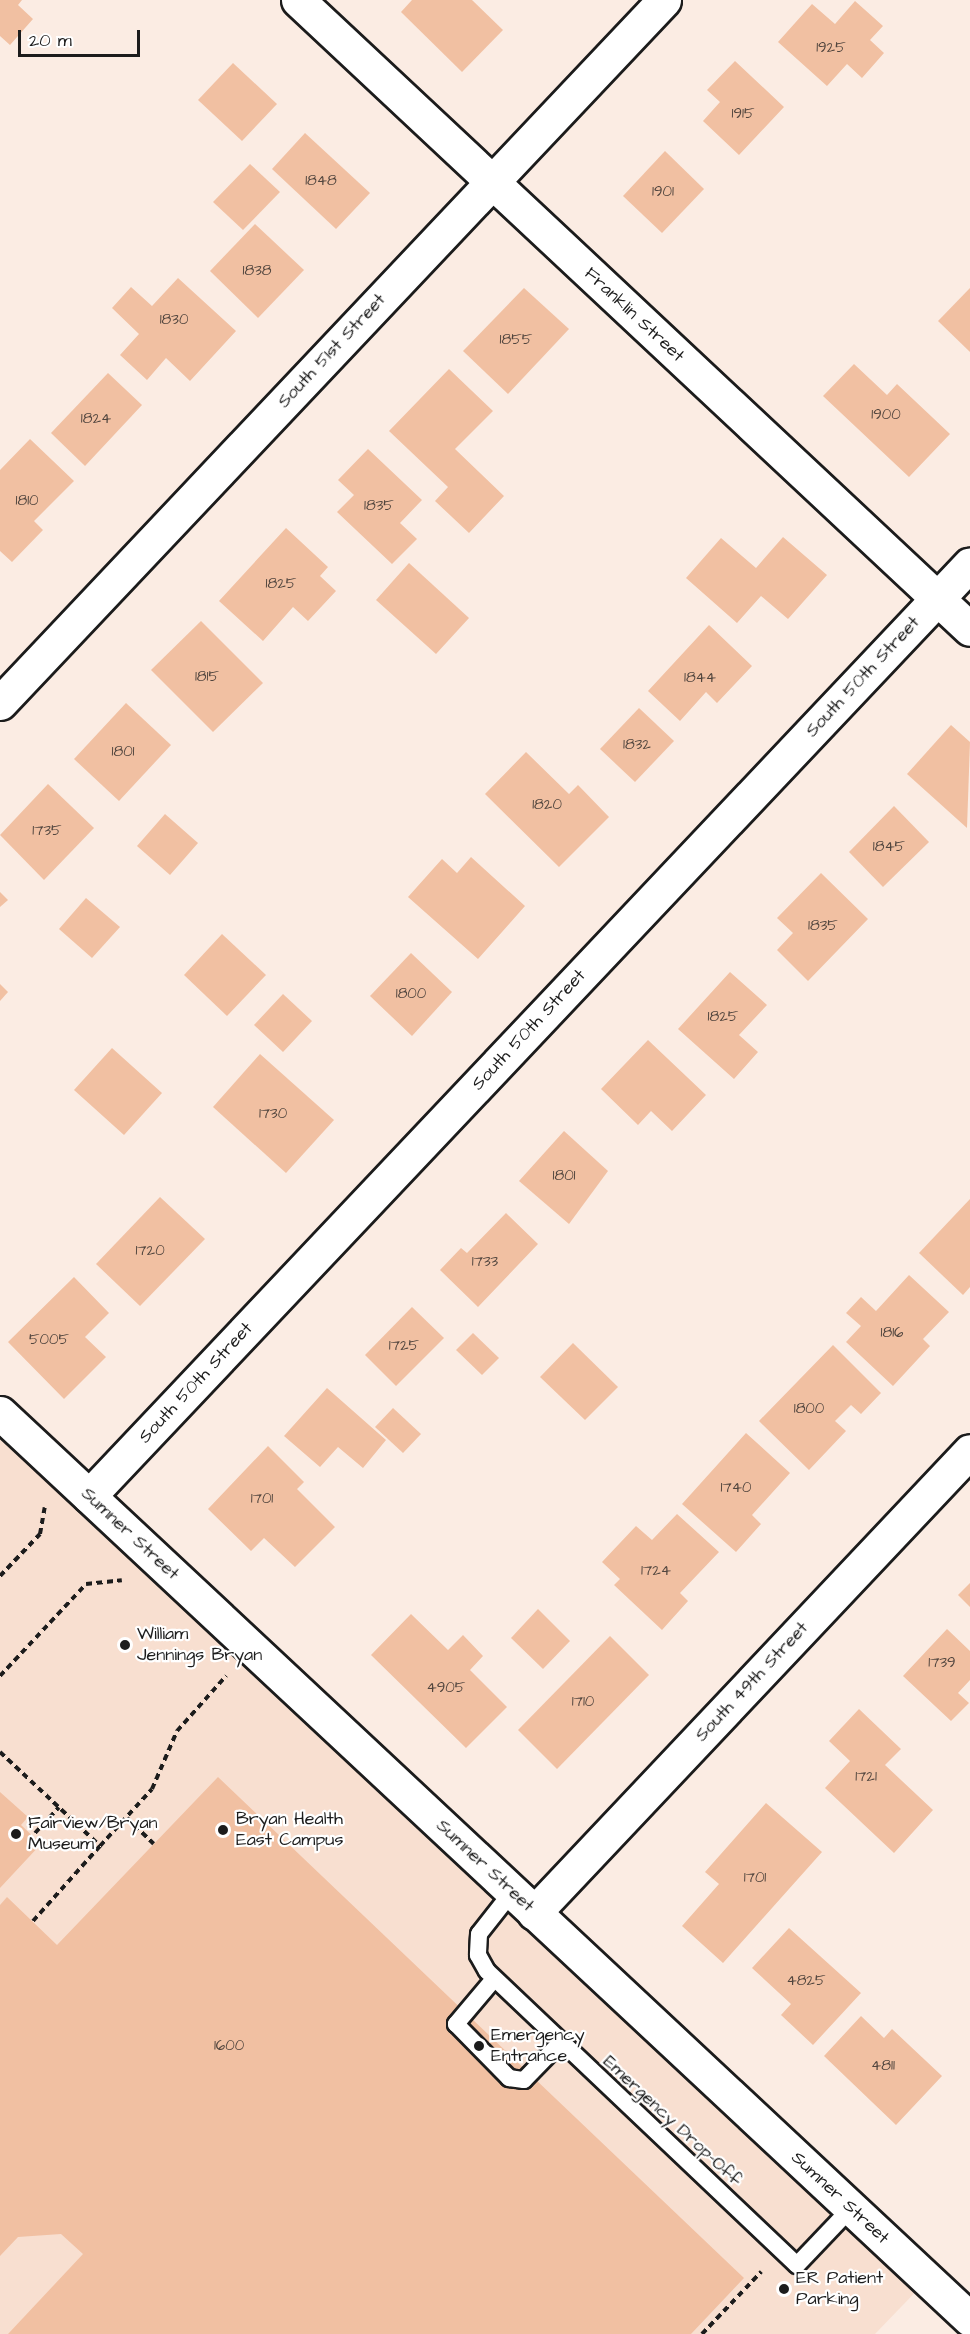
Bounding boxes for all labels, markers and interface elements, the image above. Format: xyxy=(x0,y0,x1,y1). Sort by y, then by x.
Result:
scale bar xyxy=(21,18,142,56)
text: 20 m xyxy=(29,28,72,53)
house number: 1925 xyxy=(816,39,846,57)
house number: 1915 xyxy=(732,105,754,123)
house number: 1848 xyxy=(305,172,337,190)
house number: 1901 xyxy=(652,183,674,201)
house number: 1838 xyxy=(242,262,272,280)
street label: Franklin Street xyxy=(579,263,689,367)
street label: South 51st Street xyxy=(274,289,390,413)
house number: 1830 xyxy=(160,311,188,329)
house number: 1855 xyxy=(500,331,532,349)
house number: 1900 xyxy=(871,406,901,424)
house number: 1824 xyxy=(81,410,111,428)
house number: 1810 xyxy=(15,492,39,510)
house number: 1835 xyxy=(364,497,394,515)
house number: 1825 xyxy=(266,575,296,593)
street label: South 50th Street xyxy=(801,612,925,742)
house number: 1815 xyxy=(195,668,219,686)
house number: 1844 xyxy=(684,669,716,687)
house number: 1832 xyxy=(623,736,651,754)
house number: 1801 xyxy=(111,743,135,761)
house number: 1820 xyxy=(532,796,562,814)
house number: 1735 xyxy=(32,822,62,840)
house number: 1845 xyxy=(873,838,905,856)
house number: 1835 xyxy=(808,917,838,935)
street label: South 50th Street xyxy=(467,965,591,1095)
house number: 1800 xyxy=(396,985,426,1003)
house number: 1825 xyxy=(708,1008,738,1026)
house number: 1730 xyxy=(259,1105,287,1123)
house number: 1801 xyxy=(552,1167,576,1185)
house number: 1720 xyxy=(135,1242,165,1260)
house number: 1733 xyxy=(472,1253,498,1271)
street label: South 50th Street xyxy=(134,1318,258,1448)
house number: 1816 xyxy=(881,1324,903,1342)
house number: 5005 xyxy=(29,1331,69,1349)
house number: 1725 xyxy=(389,1337,419,1355)
house number: 1800 xyxy=(794,1400,824,1418)
house number: 1740 xyxy=(721,1479,751,1497)
street label: Sumner Street xyxy=(77,1483,183,1585)
house number: 1701 xyxy=(251,1490,273,1508)
house number: 1724 xyxy=(641,1562,671,1580)
street label: South 49th Street xyxy=(691,1618,813,1746)
place label: William Jennings Bryan xyxy=(137,1624,262,1666)
marker: William Jennings Bryan xyxy=(118,1638,132,1652)
house number: 1739 xyxy=(928,1654,956,1672)
house number: 4905 xyxy=(427,1679,465,1697)
house number: 1710 xyxy=(572,1693,594,1711)
house number: 1721 xyxy=(855,1768,877,1786)
place label: Bryan Health East Campus xyxy=(236,1809,343,1852)
place label: Fairview/Bryan Museum xyxy=(28,1813,158,1856)
street label: Sumner Street xyxy=(432,1815,538,1917)
marker: Bryan Health East Campus xyxy=(214,1821,232,1839)
marker: Fairview/Bryan Museum xyxy=(9,1827,23,1841)
house number: 1701 xyxy=(744,1869,766,1887)
house number: 4825 xyxy=(786,1972,826,1990)
place label: Emergency Entrance xyxy=(491,2025,585,2068)
house number: 1600 xyxy=(214,2037,244,2055)
marker: Emergency Entrance xyxy=(472,2039,486,2053)
street label: Emergency Drop-Off xyxy=(598,2051,746,2191)
house number: 4811 xyxy=(871,2057,895,2075)
street label: Sumner Street xyxy=(787,2147,893,2249)
place label: ER Patient Parking xyxy=(796,2268,883,2310)
marker: ER Patient Parking xyxy=(777,2282,791,2296)

